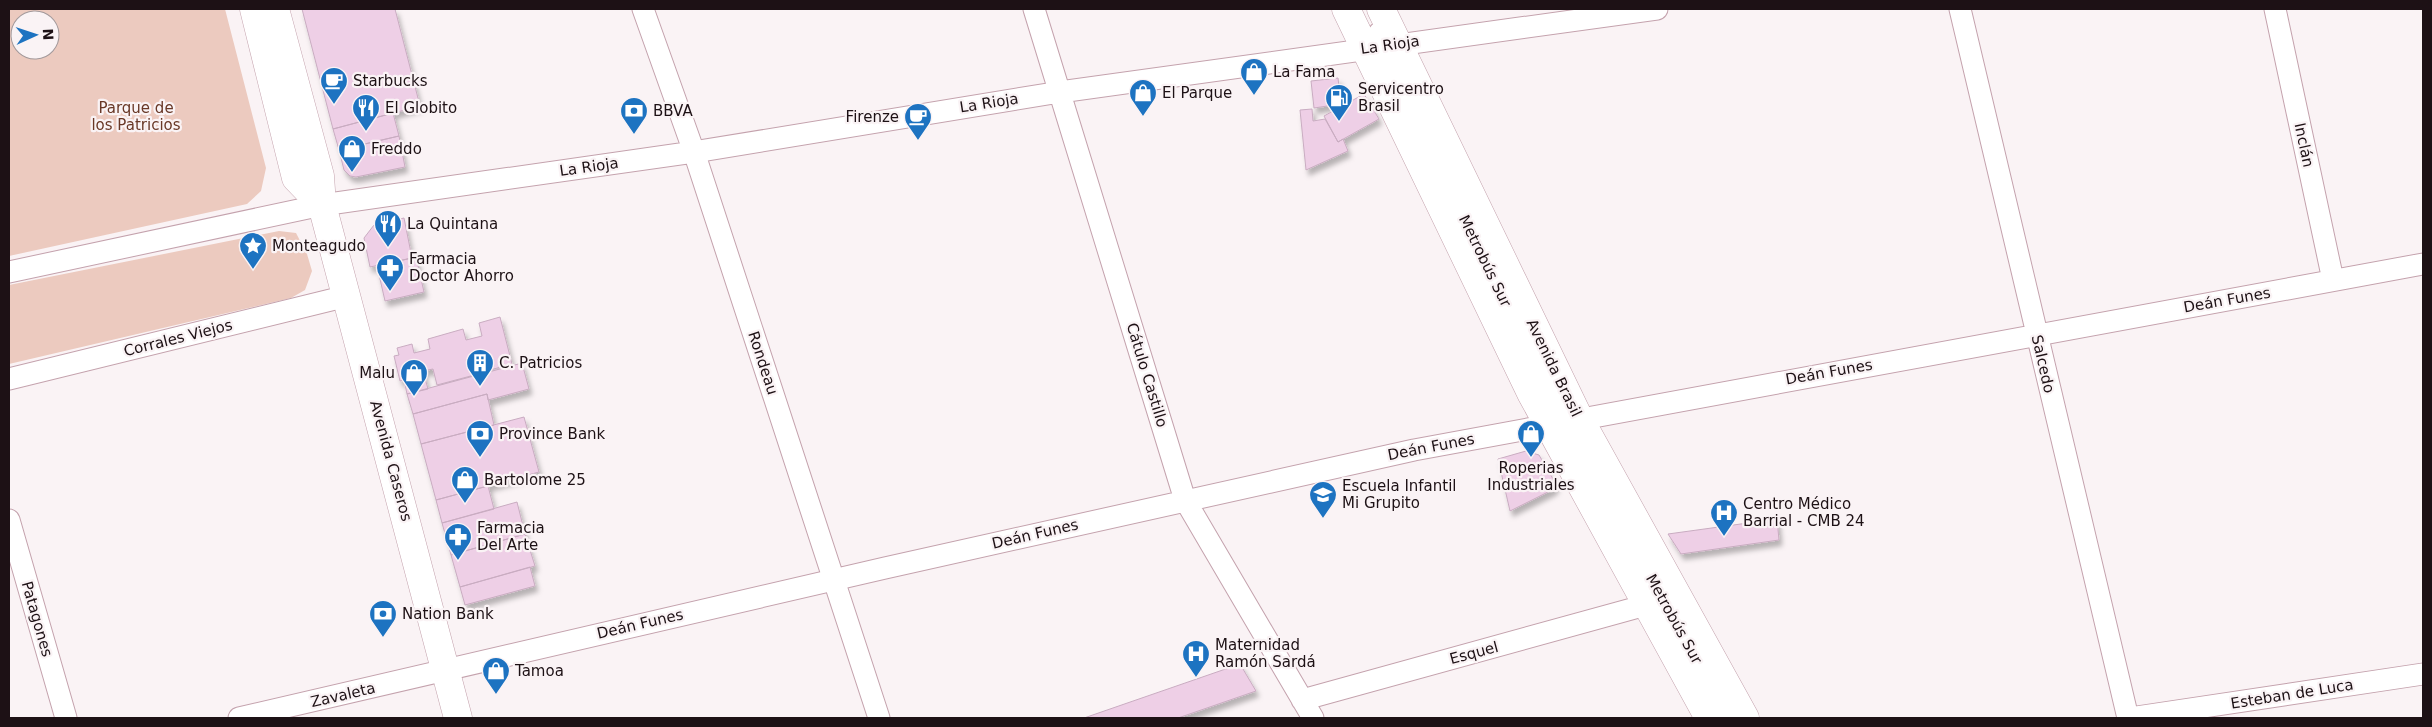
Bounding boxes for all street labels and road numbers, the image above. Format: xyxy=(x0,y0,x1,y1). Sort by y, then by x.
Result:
street label: La Rioja xyxy=(1359,32,1421,58)
street label: La Rioja xyxy=(958,89,1020,117)
street label: Inclán xyxy=(2291,121,2317,169)
street label: La Rioja xyxy=(558,154,620,180)
street label: Metrobús Sur xyxy=(1455,212,1515,311)
street label: Deán Funes xyxy=(2182,283,2272,317)
street label: Corrales Viejos xyxy=(122,316,234,360)
street label: Avenida Brasil xyxy=(1523,316,1585,420)
street label: Cátulo Castillo xyxy=(1123,321,1171,429)
street label: Rondeau xyxy=(744,329,782,397)
street label: Salcedo xyxy=(2028,333,2058,395)
street label: Deán Funes xyxy=(1784,355,1874,389)
street label: Avenida Caseros xyxy=(366,399,416,523)
street label: Deán Funes xyxy=(1386,430,1476,464)
street label: Deán Funes xyxy=(990,515,1080,553)
street label: Metrobús Sur xyxy=(1642,571,1706,668)
street label: Patagones xyxy=(18,579,56,659)
street label: Deán Funes xyxy=(595,605,685,643)
street label: Esquel xyxy=(1448,638,1500,668)
street label: Esteban de Luca xyxy=(2229,675,2355,713)
street label: Zavaleta xyxy=(309,679,377,711)

